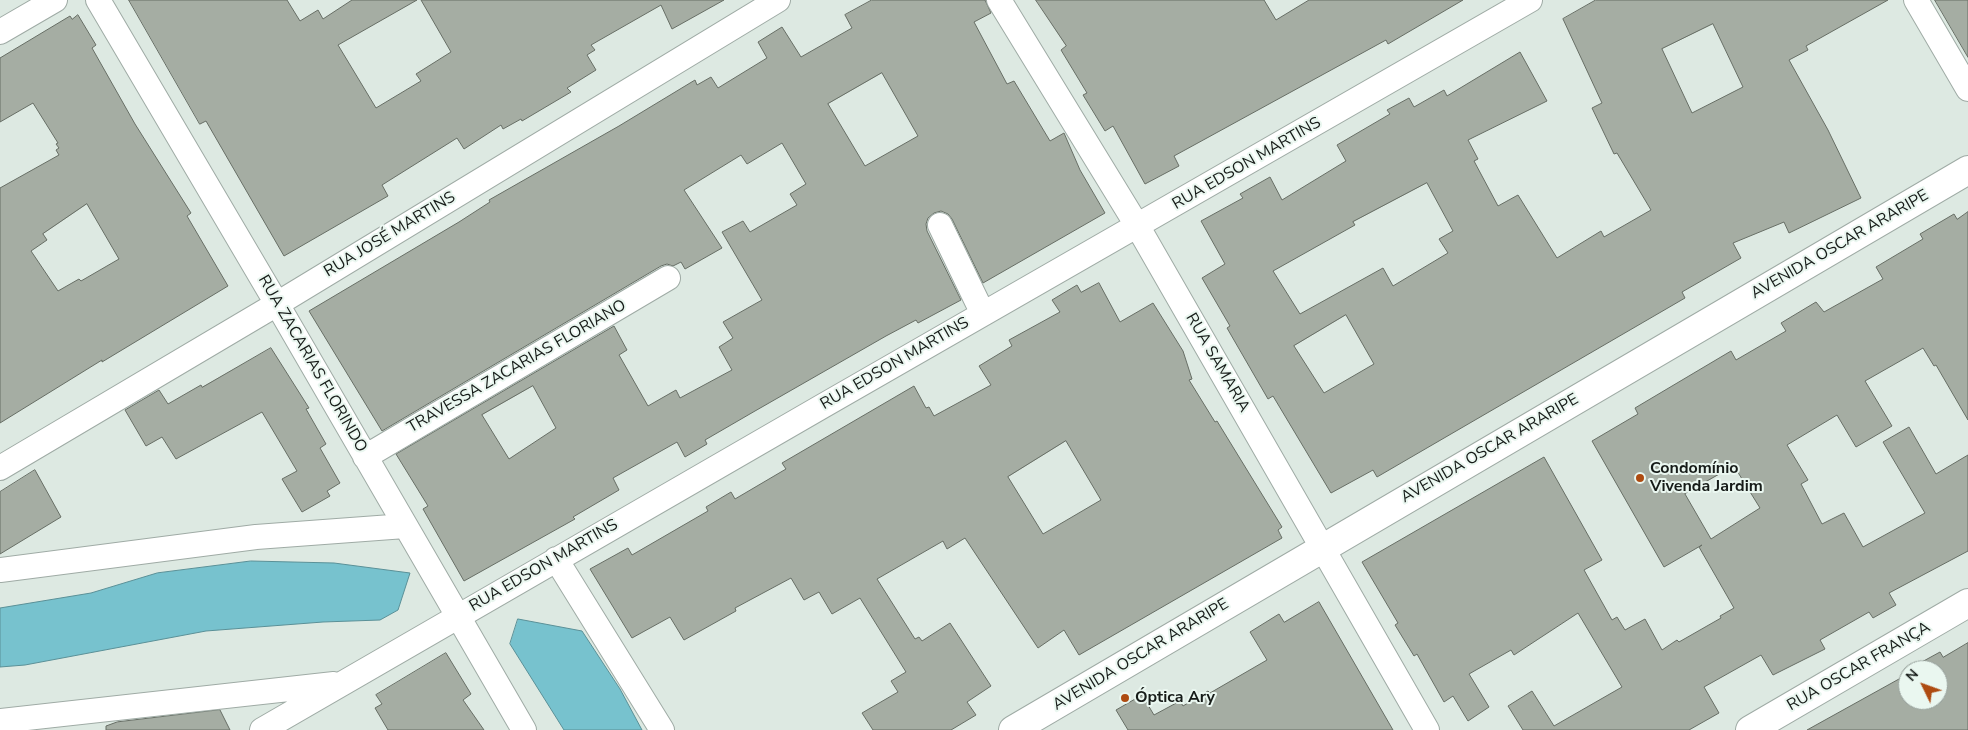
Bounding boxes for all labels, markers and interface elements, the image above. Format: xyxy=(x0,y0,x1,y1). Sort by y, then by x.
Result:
street label: RUA EDSON MARTINS xyxy=(1169,114,1325,214)
street label: AVENIDA OSCAR ARARIPE xyxy=(1748,186,1932,304)
street label: RUA JOSÉ MARTINS xyxy=(321,188,459,282)
street label: RUA ZACARIAS FLORINDO xyxy=(253,272,371,456)
street label: TRAVESSA ZACARIAS FLORIANO xyxy=(404,296,630,438)
street label: RUA SAMARIA xyxy=(1181,310,1253,416)
street label: RUA EDSON MARTINS xyxy=(817,314,973,414)
street label: AVENIDA OSCAR ARARIPE xyxy=(1398,390,1582,508)
place label: Condomínio Vivenda Jardim xyxy=(1650,459,1763,497)
marker: Condomínio Vivenda Jardim xyxy=(1634,472,1646,484)
street label: RUA EDSON MARTINS xyxy=(466,516,622,616)
street label: AVENIDA OSCAR ARARIPE xyxy=(1050,595,1232,715)
street label: RUA OSCAR FRANÇA xyxy=(1784,618,1934,716)
north arrow xyxy=(1898,660,1948,710)
place label: Óptica Ary xyxy=(1135,688,1215,708)
marker: Óptica Ary xyxy=(1119,692,1131,704)

